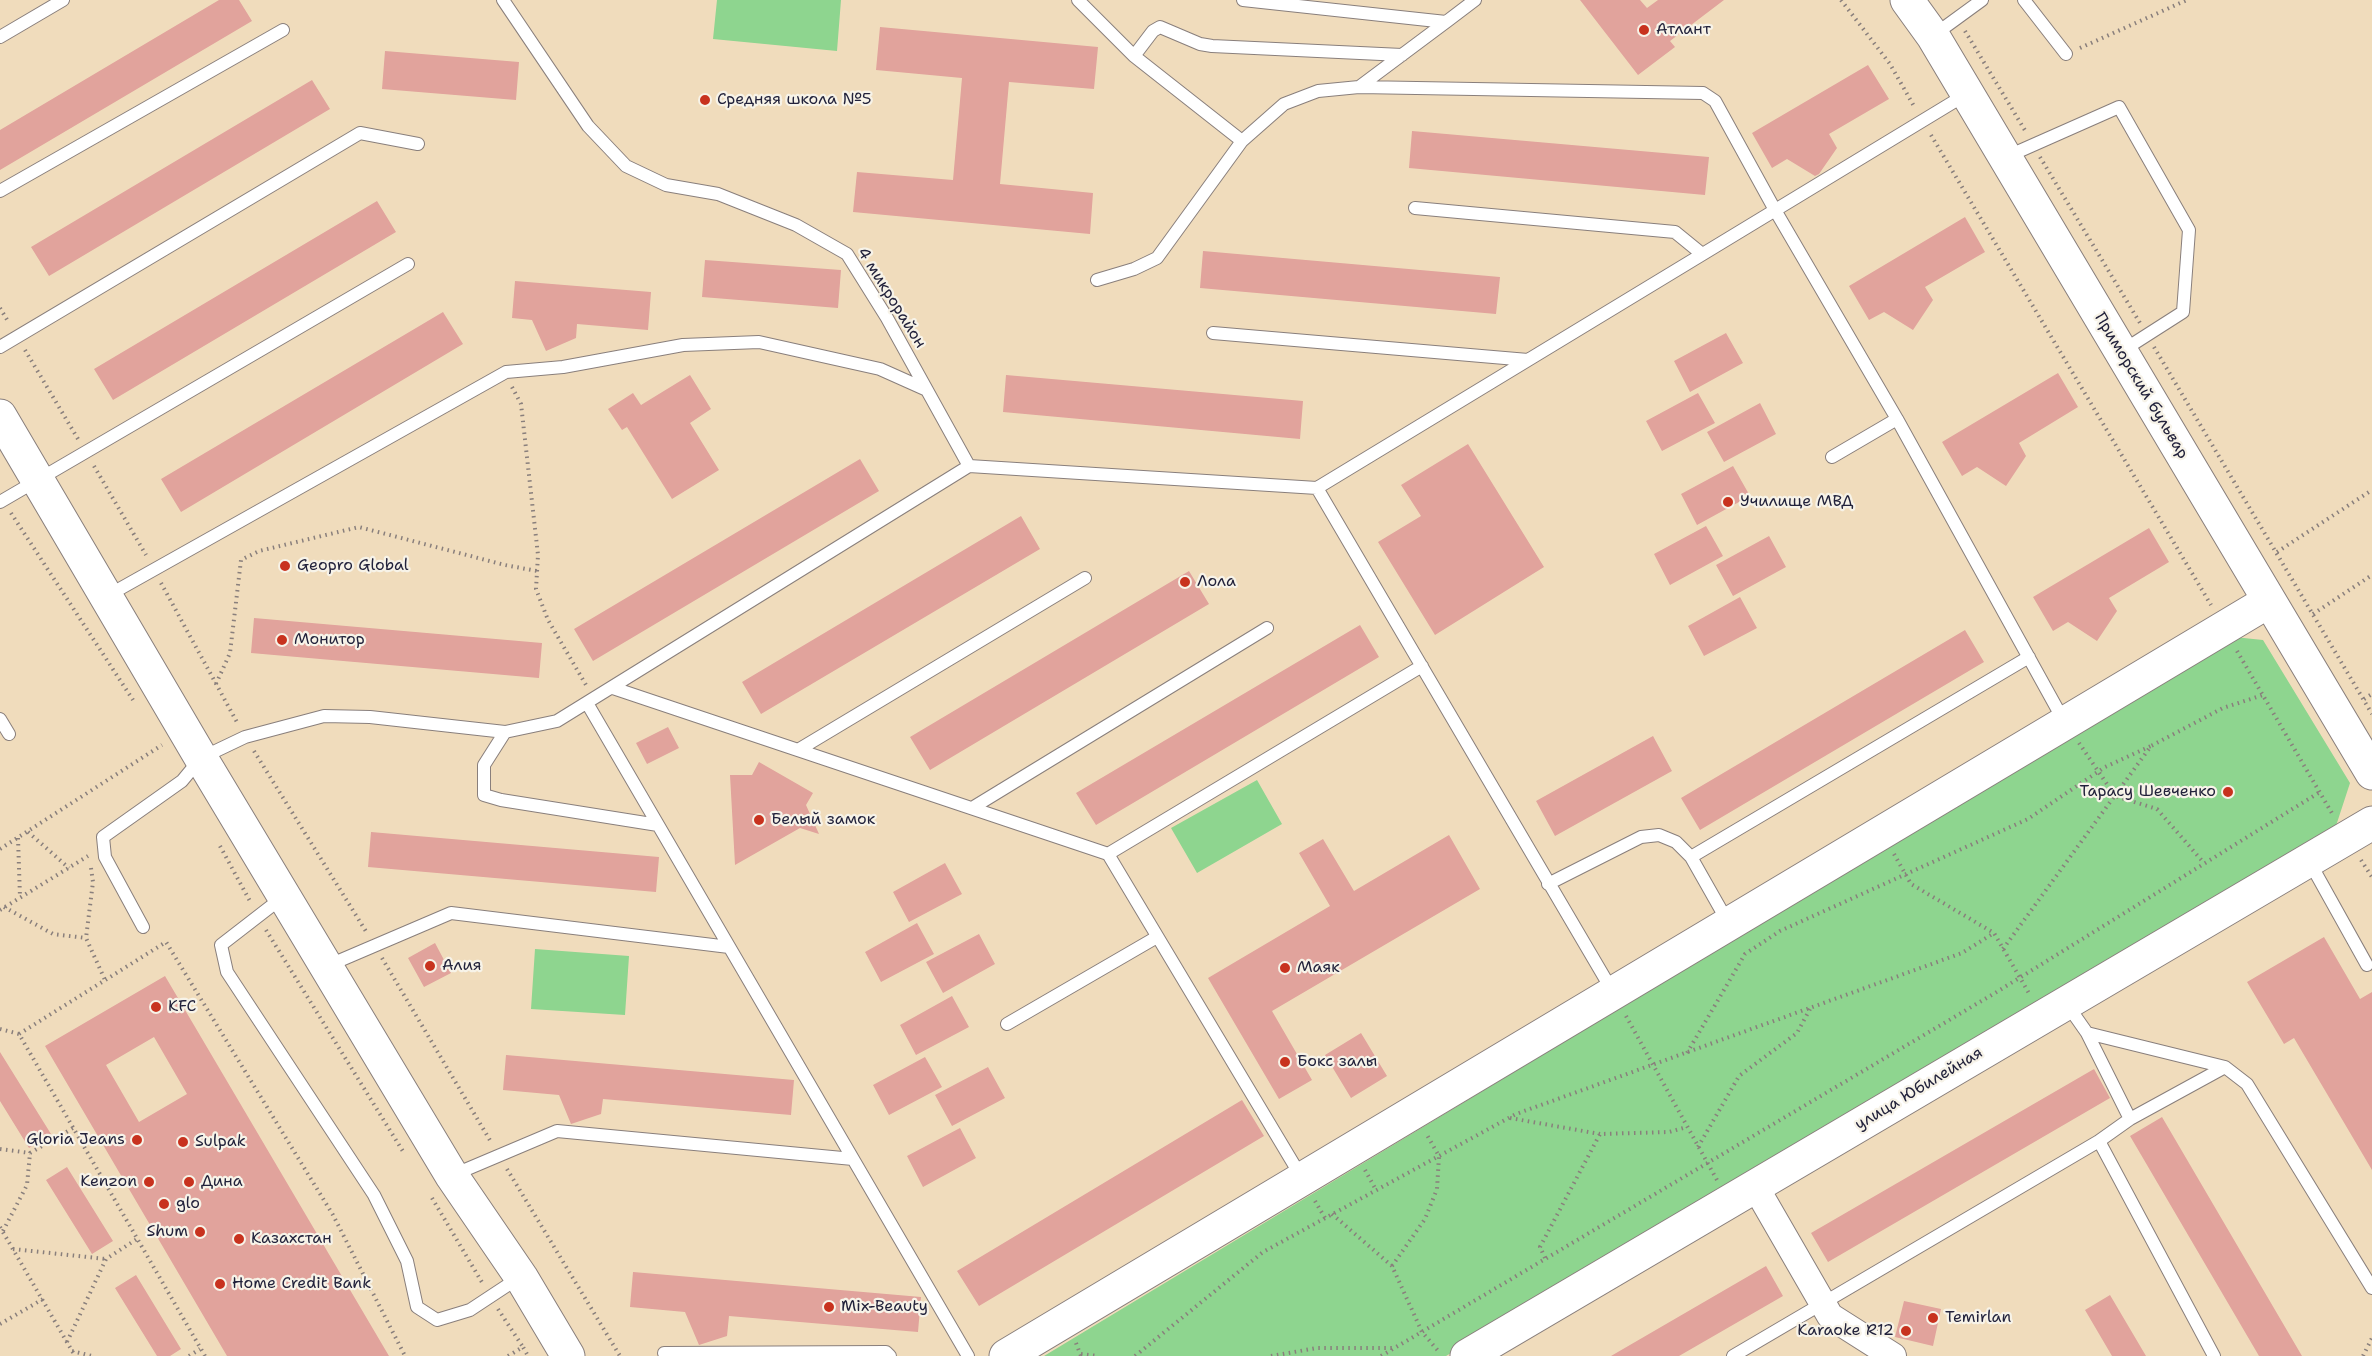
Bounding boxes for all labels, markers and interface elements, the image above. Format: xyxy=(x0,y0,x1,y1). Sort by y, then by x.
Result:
place label: Атлант xyxy=(1656,20,1711,40)
marker: Атлант xyxy=(1637,23,1651,37)
place label: Средняя школа №5 xyxy=(717,90,872,110)
marker: Средняя школа №5 xyxy=(698,93,712,107)
street label: 4 микрорайон xyxy=(852,244,930,352)
street label: Приморский бульвар xyxy=(2090,310,2192,462)
place label: Училище МВД xyxy=(1740,492,1853,512)
marker: Училище МВД xyxy=(1721,495,1735,509)
place label: Geopro Global xyxy=(297,556,409,576)
marker: Geopro Global xyxy=(278,559,292,573)
place label: Лола xyxy=(1197,572,1236,592)
marker: Лола xyxy=(1178,575,1192,589)
place label: Монитор xyxy=(294,630,365,650)
marker: Монитор xyxy=(275,633,289,647)
place label: Тарасу Шевченко xyxy=(2080,782,2216,802)
marker: Тарасу Шевченко xyxy=(2221,785,2235,799)
place label: Белый замок xyxy=(771,810,875,830)
marker: Белый замок xyxy=(752,813,766,827)
place label: Алия xyxy=(442,956,482,976)
place label: Маяк xyxy=(1297,958,1340,978)
marker: Алия xyxy=(423,959,437,973)
marker: Маяк xyxy=(1278,961,1292,975)
place label: KFC xyxy=(168,997,196,1017)
marker: KFC xyxy=(149,1000,163,1014)
street label: улица Юбилейная xyxy=(1852,1043,1986,1135)
place label: Бокс залы xyxy=(1297,1052,1377,1072)
marker: Бокс залы xyxy=(1278,1055,1292,1069)
place label: Gloria Jeans xyxy=(26,1130,125,1150)
place label: Sulpak xyxy=(195,1132,246,1152)
marker: Gloria Jeans xyxy=(130,1133,144,1147)
marker: Sulpak xyxy=(176,1135,190,1149)
place label: Kenzon xyxy=(80,1172,137,1192)
place label: Дина xyxy=(201,1172,243,1192)
marker: Kenzon xyxy=(142,1175,156,1189)
marker: Дина xyxy=(182,1175,196,1189)
place label: glo xyxy=(176,1194,200,1214)
marker: glo xyxy=(157,1197,171,1211)
place label: Shum xyxy=(146,1222,188,1242)
marker: Shum xyxy=(193,1225,207,1239)
place label: Казахстан xyxy=(251,1229,332,1249)
marker: Казахстан xyxy=(232,1232,246,1246)
place label: Home Credit Bank xyxy=(232,1274,371,1294)
marker: Home Credit Bank xyxy=(213,1277,227,1291)
place label: Mix-Beauty xyxy=(841,1297,928,1317)
marker: Mix-Beauty xyxy=(822,1300,836,1314)
place label: Temirlan xyxy=(1945,1308,2011,1328)
marker: Temirlan xyxy=(1926,1311,1940,1325)
place label: Karaoke R12 xyxy=(1797,1321,1894,1341)
marker: Karaoke R12 xyxy=(1899,1324,1913,1338)

